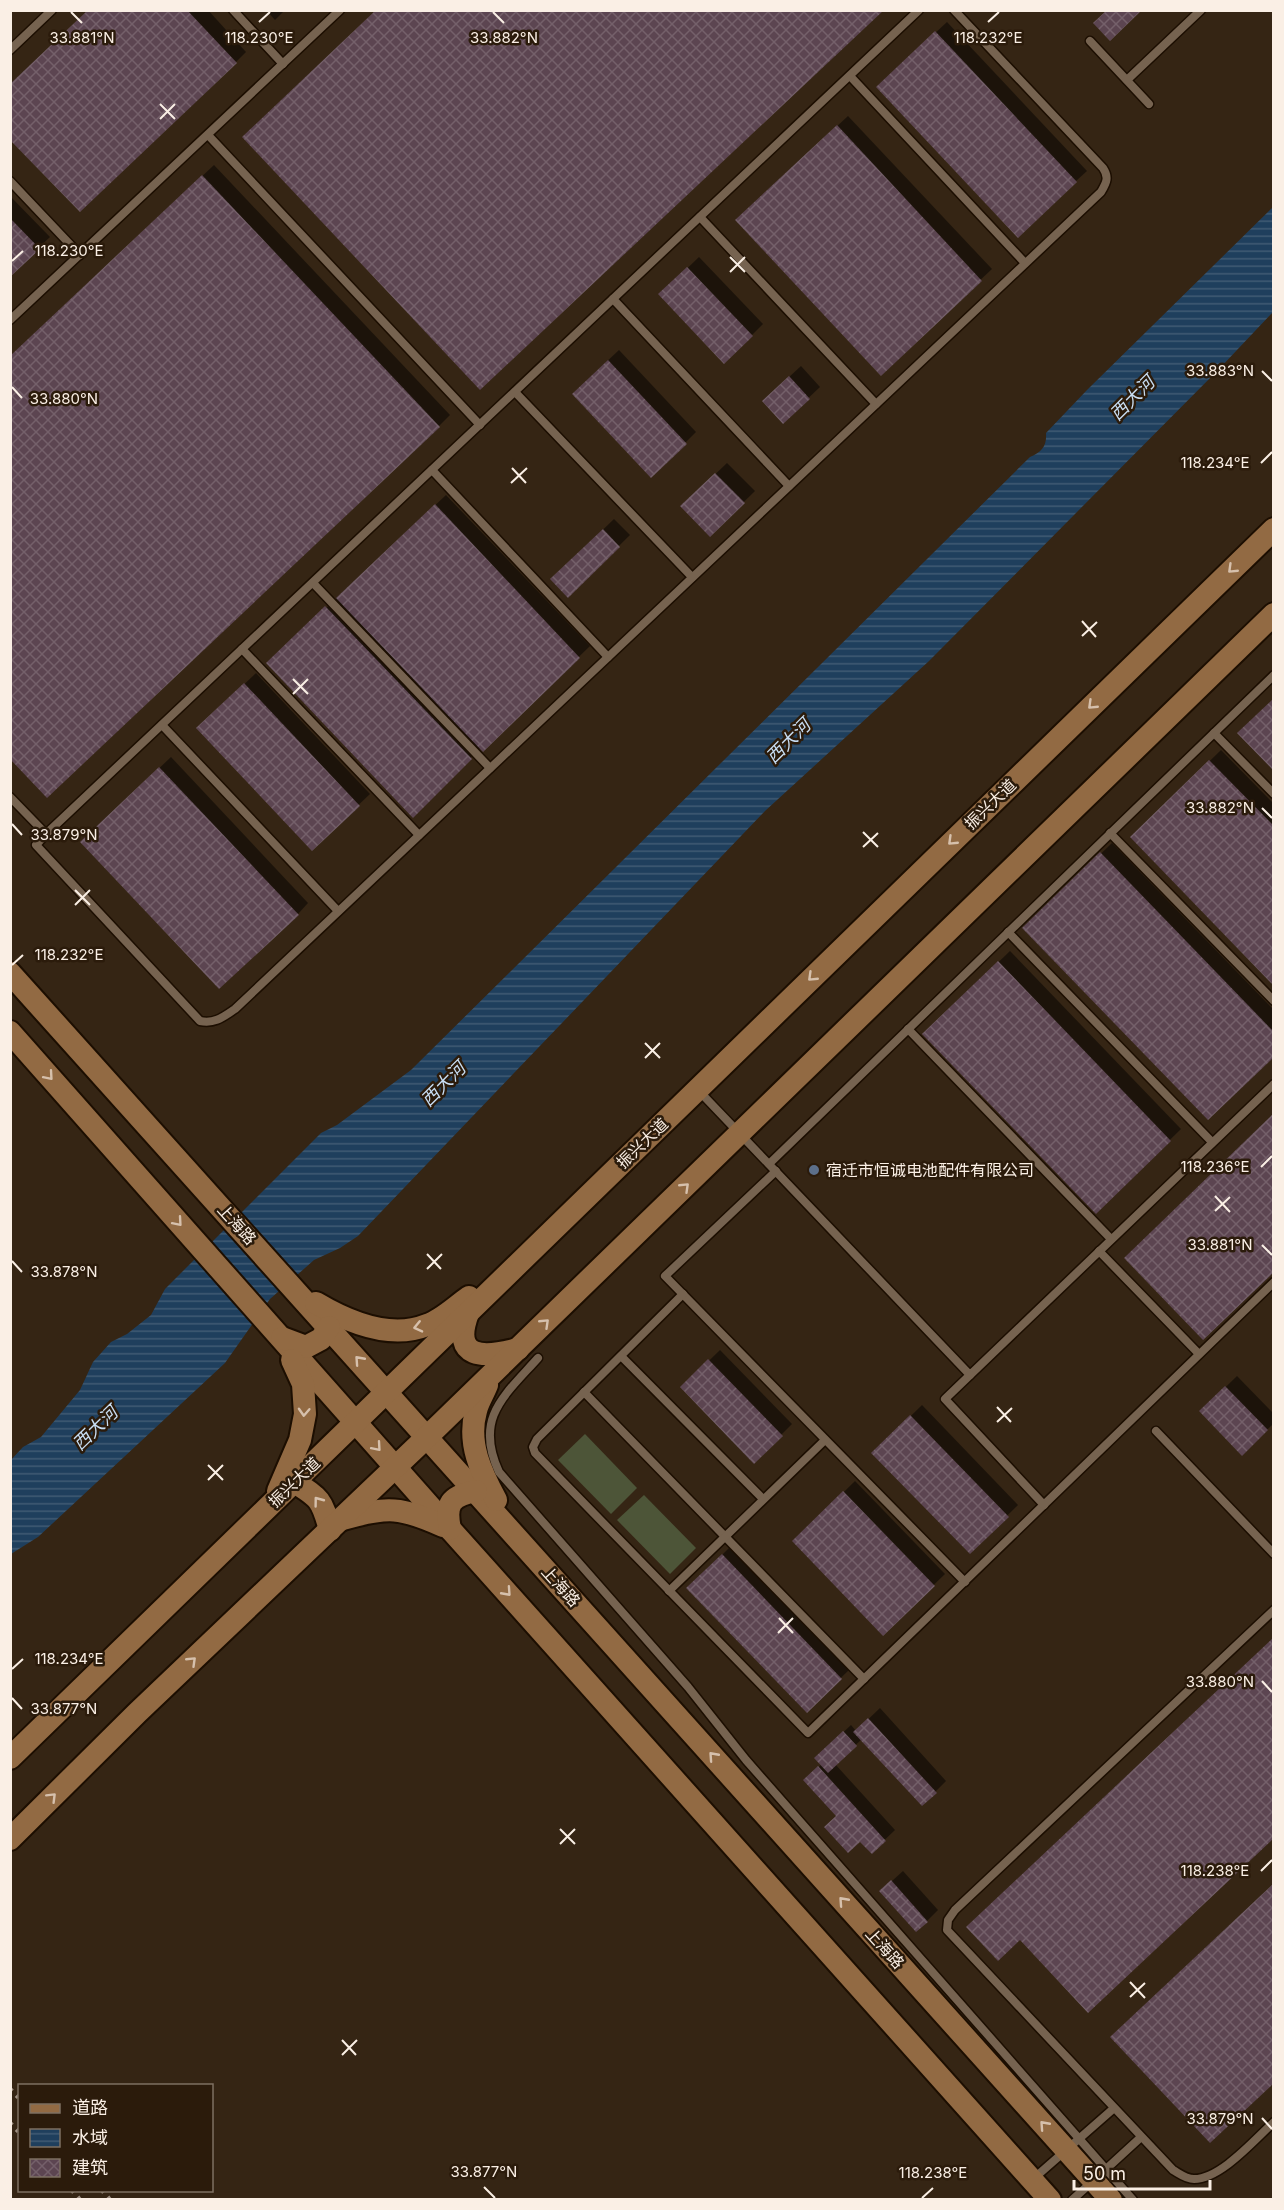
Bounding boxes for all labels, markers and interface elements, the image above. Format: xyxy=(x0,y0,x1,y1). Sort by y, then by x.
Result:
text: 33.881°N xyxy=(50,28,114,47)
text: 118.230°E xyxy=(224,28,294,47)
text: 33.882°N xyxy=(470,28,538,47)
text: 118.232°E xyxy=(954,28,1022,47)
text: 118.230°E xyxy=(34,241,104,260)
text: 33.883°N xyxy=(1186,361,1254,380)
water label: 西大河 xyxy=(1105,369,1161,425)
text: 33.880°N xyxy=(30,389,98,408)
text: 118.234°E xyxy=(1180,453,1250,472)
one-way arrow xyxy=(1228,562,1239,573)
one-way arrow xyxy=(1088,698,1099,709)
water label: 西大河 xyxy=(761,712,817,768)
street label: 振兴大道 xyxy=(960,775,1020,833)
text: 33.882°N xyxy=(1186,798,1254,817)
text: 33.879°N xyxy=(30,825,98,844)
one-way arrow xyxy=(949,834,960,845)
text: 118.232°E xyxy=(35,945,103,964)
one-way arrow xyxy=(809,970,820,981)
water label: 西大河 xyxy=(416,1055,472,1111)
one-way arrow xyxy=(42,1069,53,1080)
street label: 振兴大道 xyxy=(612,1114,672,1172)
text: 118.236°E xyxy=(1180,1157,1250,1176)
place label: 宿迁市恒诚电池配件有限公司 xyxy=(826,1160,1034,1180)
marker: 宿迁市恒诚电池配件有限公司 xyxy=(807,1163,821,1177)
one-way arrow xyxy=(678,1183,688,1194)
street label: 上海路 xyxy=(214,1199,260,1249)
one-way arrow xyxy=(171,1215,182,1226)
text: 33.881°N xyxy=(1188,1235,1252,1254)
text: 33.878°N xyxy=(31,1262,97,1281)
one-way arrow xyxy=(538,1319,548,1330)
one-way arrow xyxy=(413,1320,423,1333)
one-way arrow xyxy=(356,1356,367,1367)
water label: 西大河 xyxy=(68,1400,124,1454)
one-way arrow xyxy=(297,1407,310,1416)
one-way arrow xyxy=(370,1440,381,1451)
street label: 振兴大道 xyxy=(264,1453,324,1511)
one-way arrow xyxy=(314,1497,325,1508)
street label: 上海路 xyxy=(538,1561,584,1611)
one-way arrow xyxy=(500,1585,511,1596)
text: 118.234°E xyxy=(34,1649,104,1668)
one-way arrow xyxy=(185,1657,195,1668)
text: 33.880°N xyxy=(1186,1672,1254,1691)
text: 33.877°N xyxy=(31,1699,97,1718)
one-way arrow xyxy=(709,1752,720,1763)
one-way arrow xyxy=(45,1794,56,1804)
text: 118.238°E xyxy=(1181,1861,1249,1880)
one-way arrow xyxy=(839,1897,850,1908)
street label: 上海路 xyxy=(862,1923,908,1973)
legend xyxy=(18,2084,213,2192)
text: 道路 xyxy=(72,2097,108,2118)
text: 33.879°N xyxy=(1186,2109,1254,2128)
one-way arrow xyxy=(1040,2121,1051,2131)
text: 水域 xyxy=(72,2127,108,2148)
scale bar xyxy=(1074,2153,1210,2191)
text: 建筑 xyxy=(72,2157,108,2178)
text: 33.877°N xyxy=(451,2162,517,2181)
text: 118.238°E xyxy=(899,2163,967,2182)
text: 50 m xyxy=(1083,2163,1126,2184)

